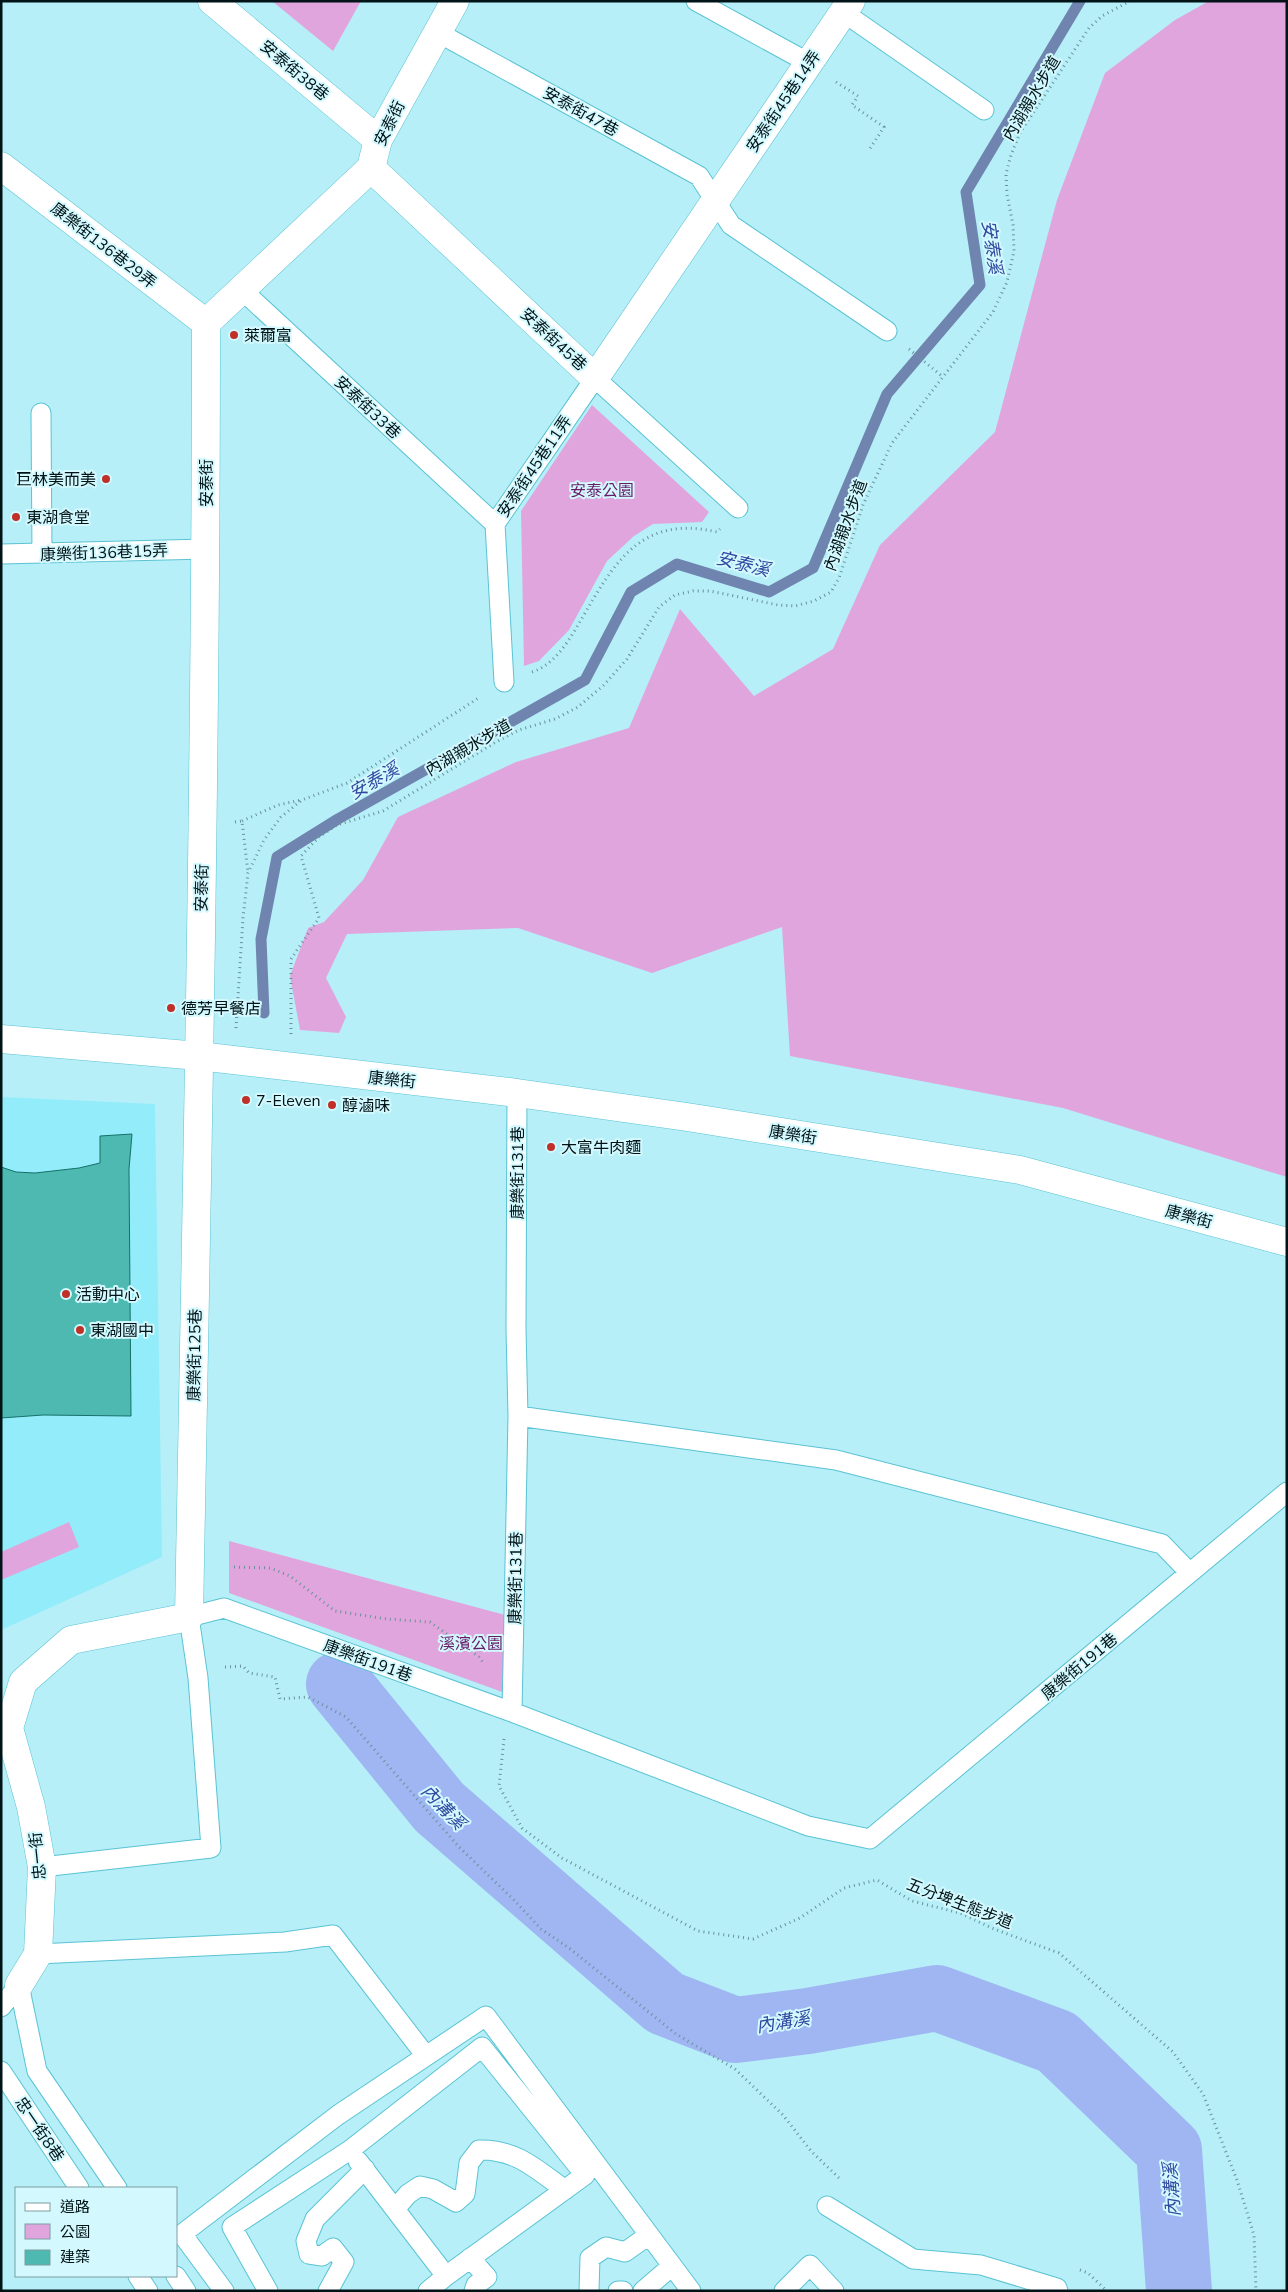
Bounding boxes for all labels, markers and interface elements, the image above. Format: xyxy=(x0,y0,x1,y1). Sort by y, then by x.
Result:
street label: 安泰街38巷 xyxy=(255,36,333,106)
street label: 安泰街45巷14弄 xyxy=(742,46,826,157)
street label: 內湖親水步道 xyxy=(998,52,1066,145)
street label: 安泰街47巷 xyxy=(539,82,622,142)
street label: 安泰街 xyxy=(369,97,410,150)
street label: 康樂街136巷29弄 xyxy=(46,198,161,294)
water label: 安泰溪 xyxy=(976,219,1008,278)
street label: 安泰街45巷 xyxy=(515,303,591,376)
place label: 萊爾富 xyxy=(244,325,292,347)
marker: 萊爾富 xyxy=(228,329,240,341)
street label: 安泰街33巷 xyxy=(329,371,405,444)
street label: 安泰街45巷11弄 xyxy=(493,411,577,522)
street label: 安泰街 xyxy=(196,459,218,507)
place label: 巨林美而美 xyxy=(16,469,96,491)
marker: 巨林美而美 xyxy=(100,473,112,485)
street label: 內湖親水步道 xyxy=(819,476,873,574)
park label: 安泰公園 xyxy=(570,480,634,502)
place label: 東湖食堂 xyxy=(26,507,90,529)
marker: 東湖食堂 xyxy=(10,511,22,523)
street label: 康樂街136巷15弄 xyxy=(40,540,168,566)
water label: 安泰溪 xyxy=(714,546,775,583)
street label: 內湖親水步道 xyxy=(421,714,516,781)
water label: 安泰溪 xyxy=(345,756,406,805)
street label: 安泰街 xyxy=(191,864,213,912)
place label: 德芳早餐店 xyxy=(181,998,261,1020)
marker: 德芳早餐店 xyxy=(165,1002,177,1014)
street label: 康樂街 xyxy=(367,1067,417,1093)
place label: 7-Eleven xyxy=(256,1090,321,1112)
marker: 7-Eleven xyxy=(240,1094,252,1106)
place label: 醇滷味 xyxy=(342,1095,390,1117)
marker: 醇滷味 xyxy=(326,1099,338,1111)
street label: 康樂街 xyxy=(767,1120,818,1150)
street label: 康樂街131巷 xyxy=(507,1127,529,1219)
place label: 大富牛肉麵 xyxy=(561,1137,641,1159)
marker: 大富牛肉麵 xyxy=(545,1141,557,1153)
street label: 康樂街 xyxy=(1163,1200,1215,1234)
place label: 活動中心 xyxy=(76,1284,140,1306)
marker: 活動中心 xyxy=(60,1288,72,1300)
street label: 康樂街125巷 xyxy=(183,1308,207,1402)
place label: 東湖國中 xyxy=(90,1320,154,1342)
marker: 東湖國中 xyxy=(74,1324,86,1336)
street label: 康樂街131巷 xyxy=(504,1531,528,1625)
street label: 康樂街191巷 xyxy=(1037,1629,1122,1705)
park label: 溪濱公園 xyxy=(439,1633,503,1655)
street label: 康樂街191巷 xyxy=(320,1635,415,1687)
water label: 內溝溪 xyxy=(416,1779,472,1837)
street label: 忠一街 xyxy=(25,1831,51,1881)
street label: 五分埤生態步道 xyxy=(903,1874,1016,1934)
water label: 內溝溪 xyxy=(754,2005,815,2038)
street label: 忠一街8巷 xyxy=(9,2093,69,2166)
water label: 內溝溪 xyxy=(1158,2159,1186,2218)
legend xyxy=(15,2187,178,2277)
text: 道路 xyxy=(60,2197,90,2217)
text: 公園 xyxy=(60,2222,90,2242)
text: 建築 xyxy=(60,2247,90,2267)

